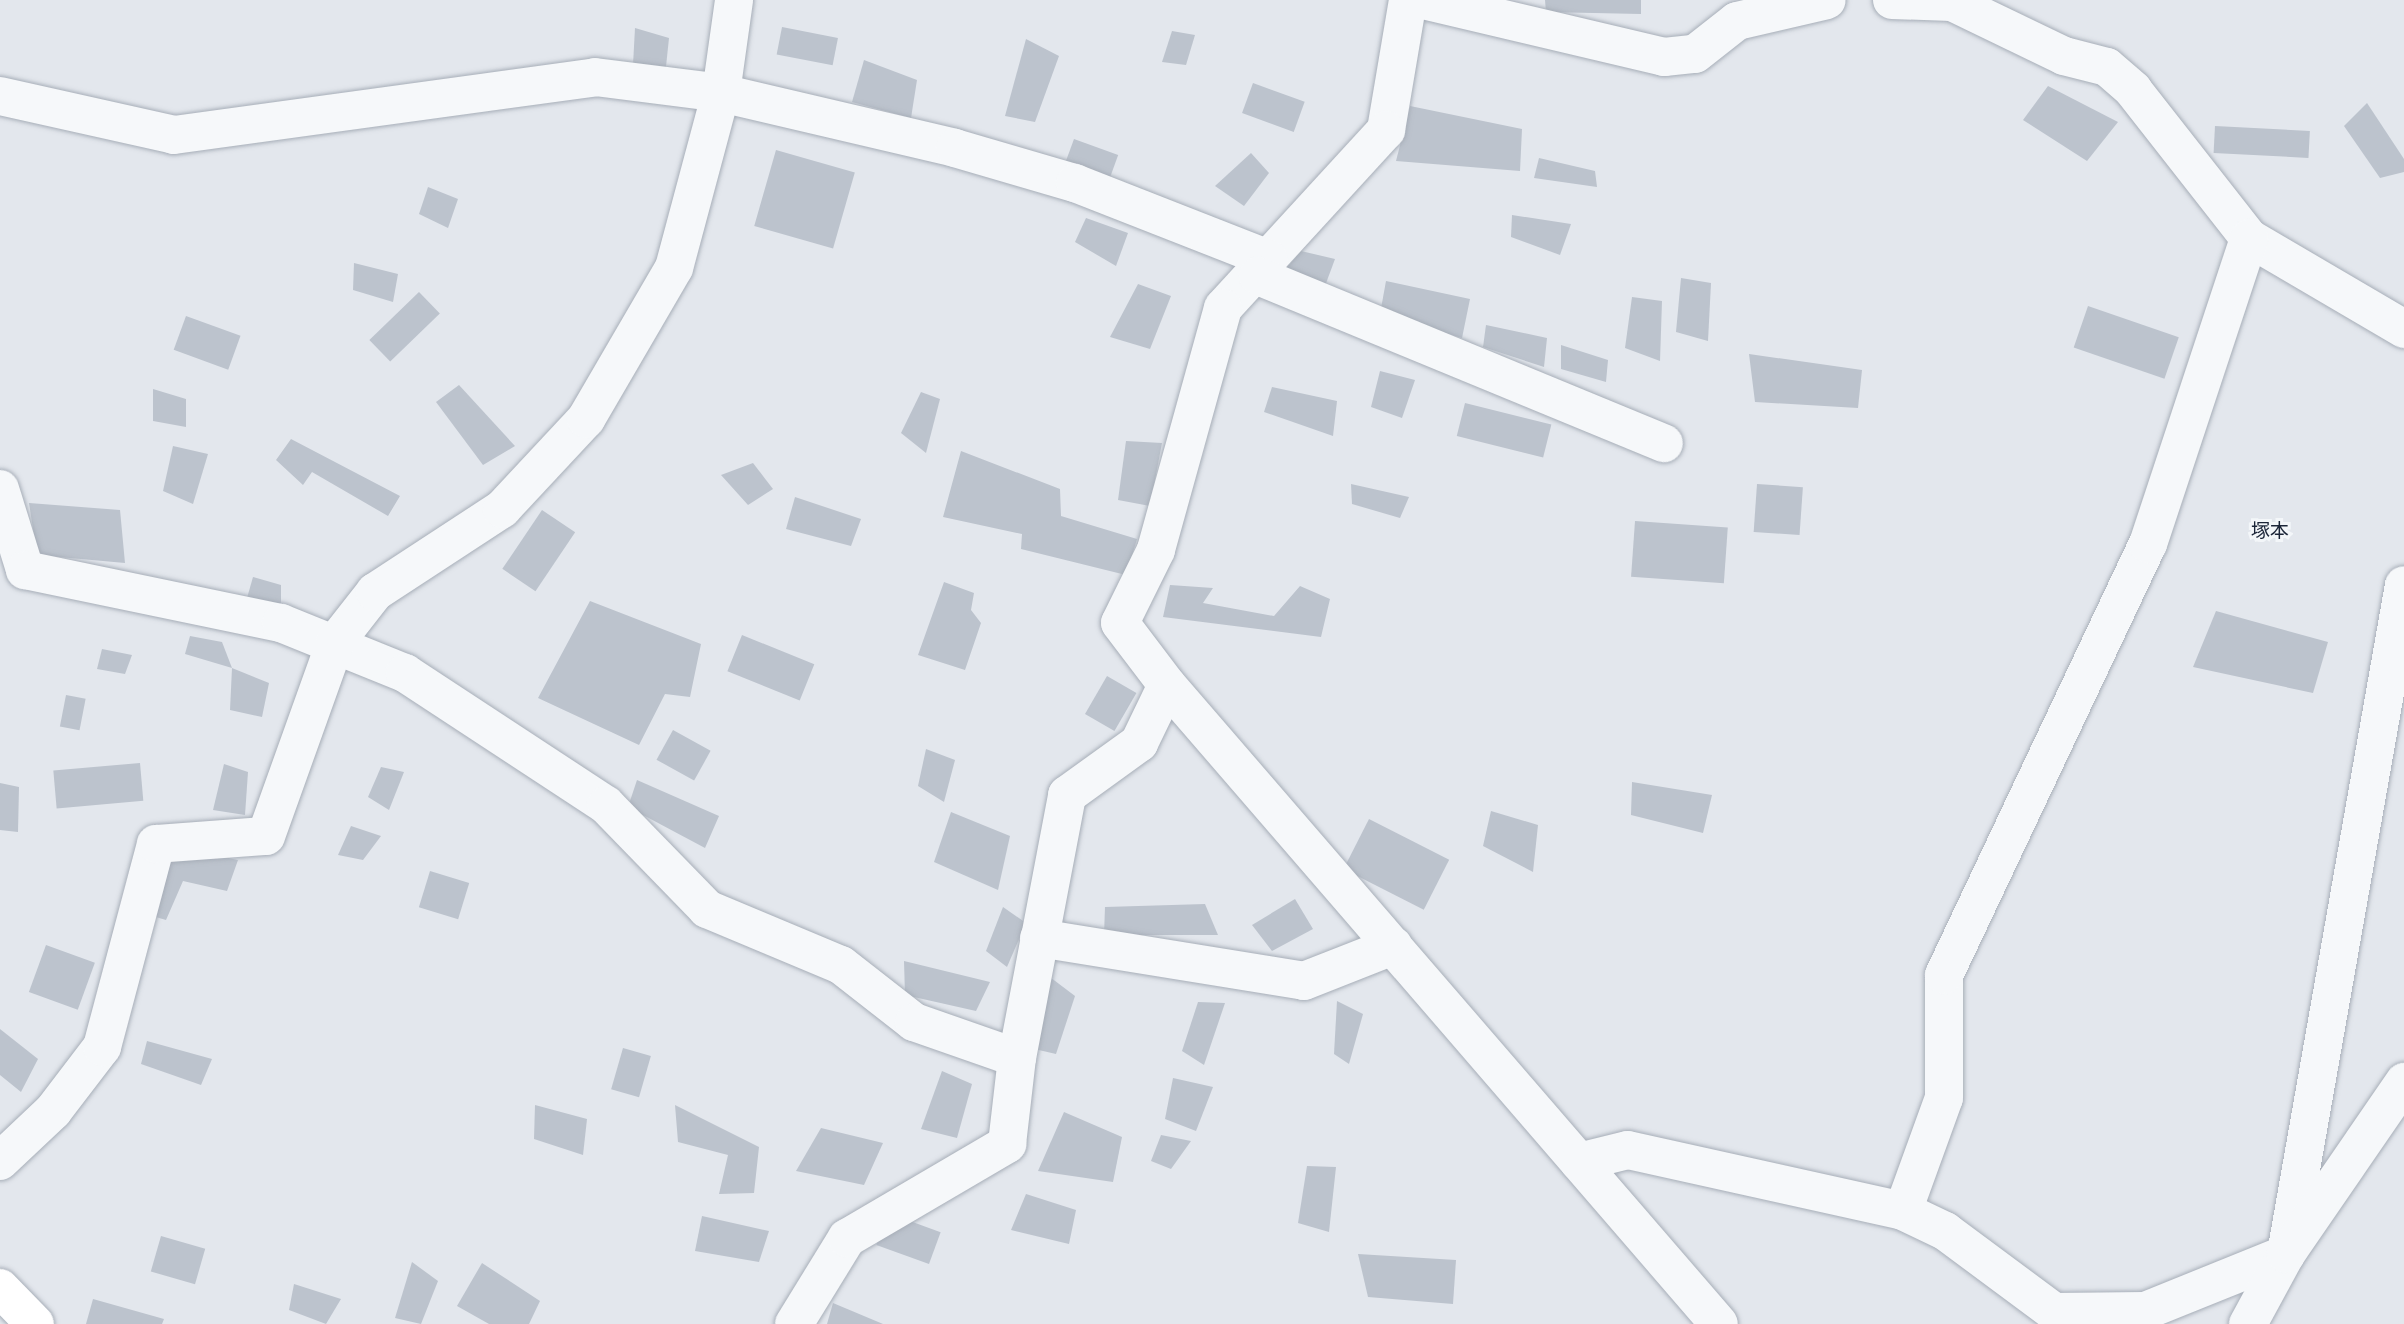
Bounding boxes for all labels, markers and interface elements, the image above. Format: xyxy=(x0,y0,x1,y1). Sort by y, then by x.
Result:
district label: 塚本 xyxy=(2251,520,2289,542)

